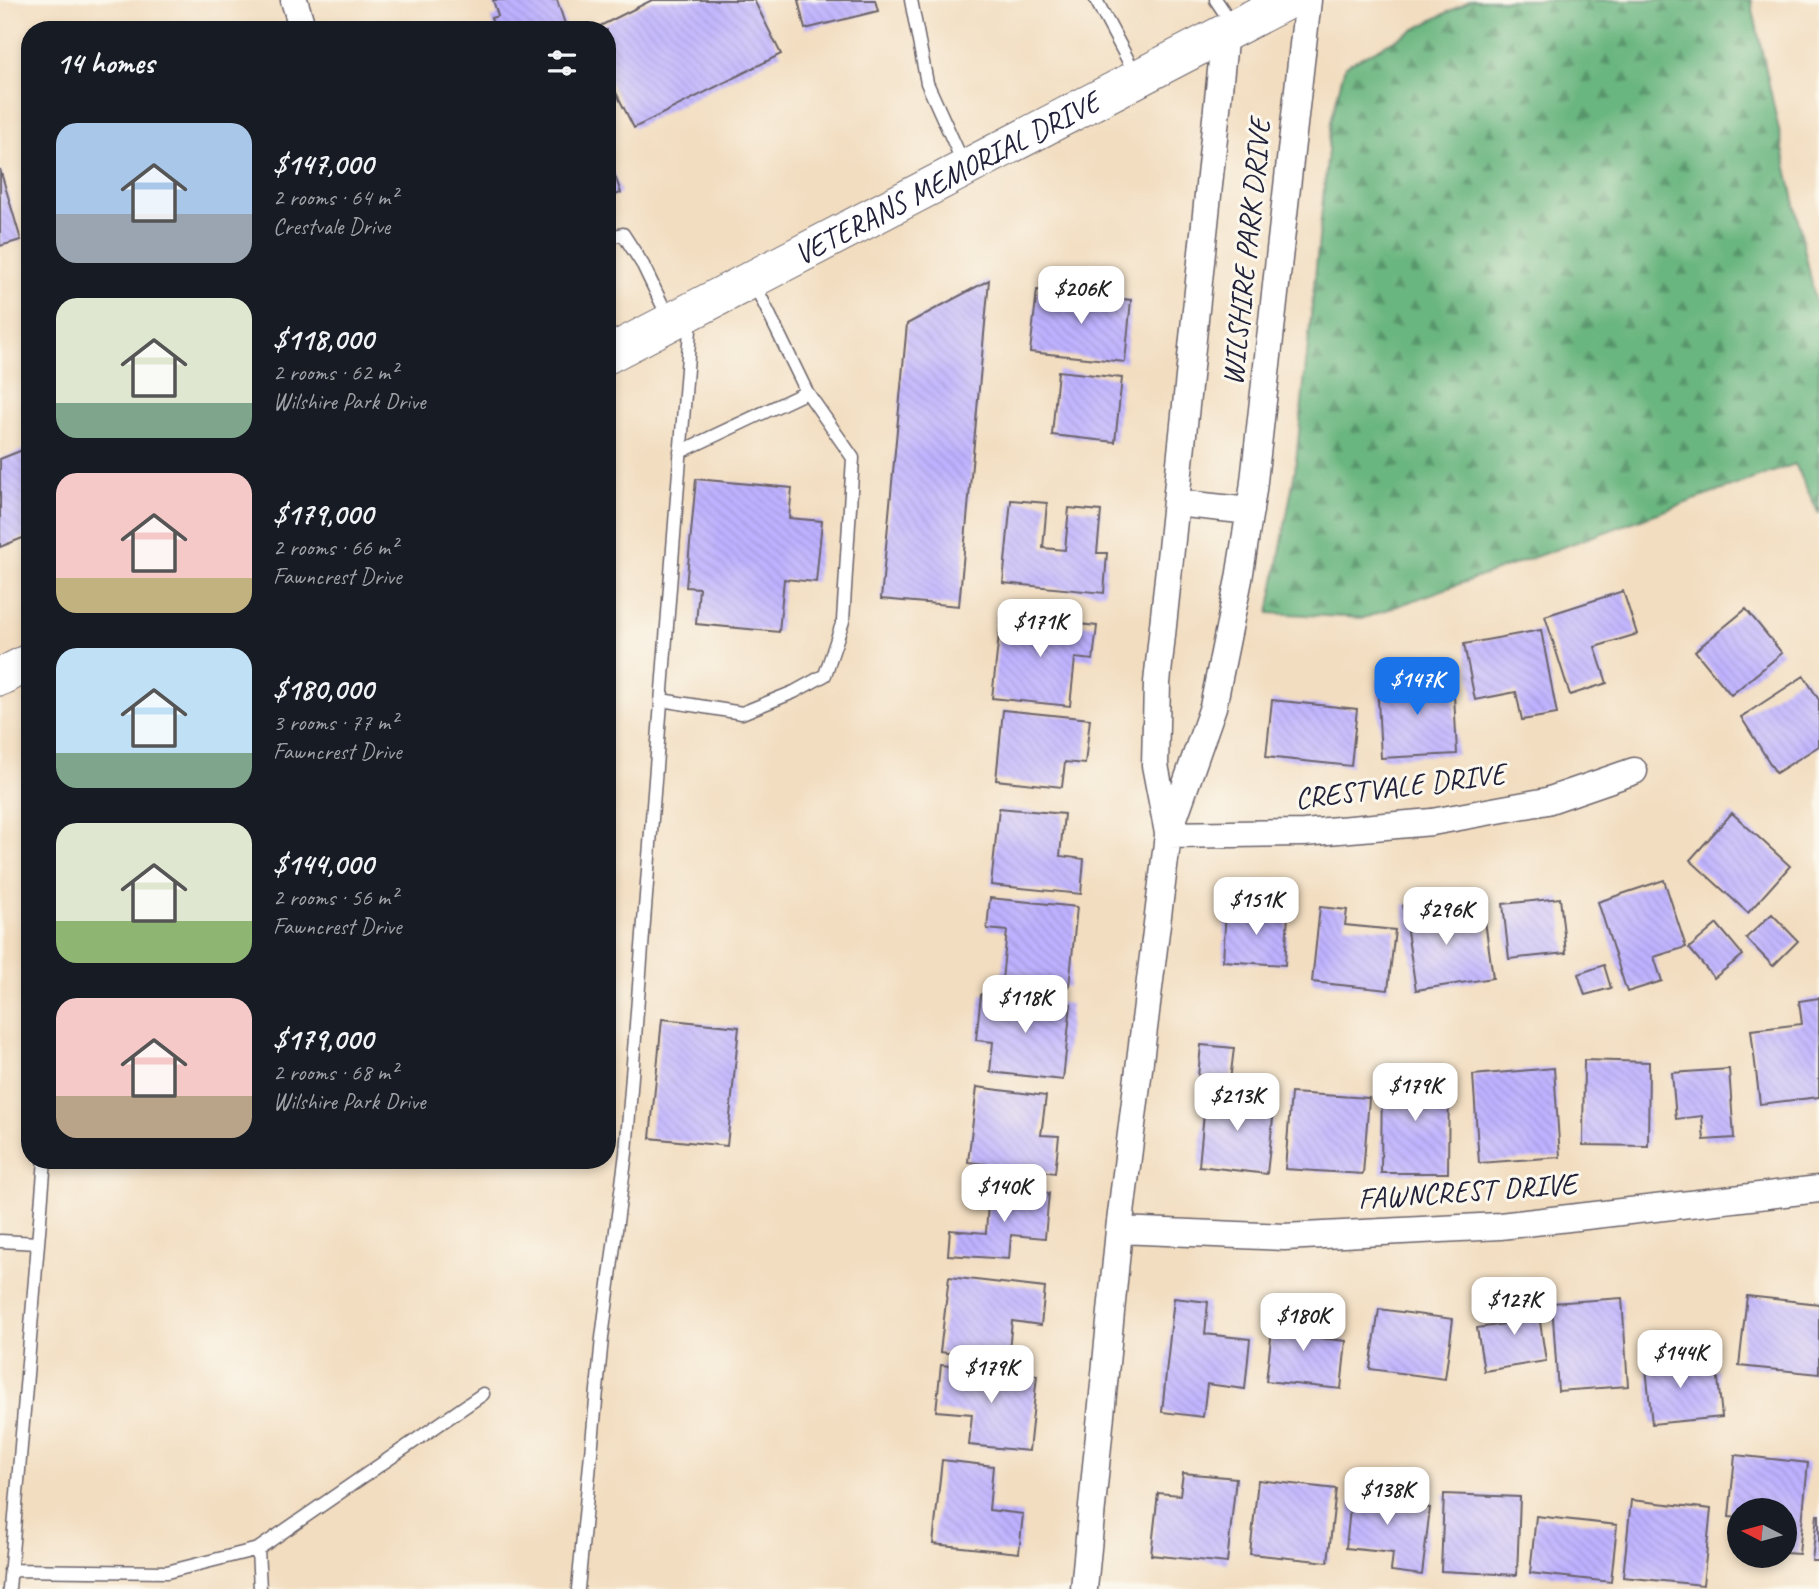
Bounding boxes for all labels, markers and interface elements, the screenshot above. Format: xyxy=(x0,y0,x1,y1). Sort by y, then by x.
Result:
text: 14 homes xyxy=(56,44,154,82)
icon: filters xyxy=(543,44,581,82)
street label: VETERANS MEMORIAL DRIVE xyxy=(788,81,1109,273)
street label: WILSHIRE PARK DRIVE xyxy=(1213,113,1279,387)
text: $147,000 xyxy=(273,145,373,183)
icon: home xyxy=(112,151,196,235)
text: 2 rooms · 64 m² xyxy=(273,183,397,212)
text: Crestvale Drive xyxy=(273,212,390,241)
pin: $206K xyxy=(1032,266,1130,326)
text: $206K xyxy=(1054,274,1108,303)
text: $118,000 xyxy=(273,320,373,358)
icon: home xyxy=(112,326,196,410)
text: 2 rooms · 62 m² xyxy=(273,358,397,387)
text: Wilshire Park Drive xyxy=(273,387,425,416)
text: $179,000 xyxy=(273,495,373,533)
icon: home xyxy=(112,501,196,585)
text: 2 rooms · 66 m² xyxy=(273,533,397,562)
text: Fawncrest Drive xyxy=(273,562,401,591)
pin: $171K xyxy=(991,600,1089,659)
text: $171K xyxy=(1014,607,1067,636)
pin: $147K xyxy=(1368,658,1466,717)
text: $147K xyxy=(1391,665,1444,694)
text: $180,000 xyxy=(273,670,373,708)
icon: home xyxy=(112,676,196,760)
text: 3 rooms · 77 m² xyxy=(273,708,397,737)
text: Fawncrest Drive xyxy=(273,737,401,766)
street label: CRESTVALE DRIVE xyxy=(1293,754,1511,818)
text: $144,000 xyxy=(273,845,373,883)
icon: home xyxy=(112,851,196,935)
pin: $151K xyxy=(1207,878,1305,937)
text: 2 rooms · 56 m² xyxy=(273,883,397,912)
text: $151K xyxy=(1230,885,1282,914)
pin: $296K xyxy=(1397,888,1495,947)
text: $296K xyxy=(1419,895,1473,924)
text: Fawncrest Drive xyxy=(273,912,401,941)
pin: $118K xyxy=(976,976,1074,1035)
text: $118K xyxy=(998,983,1052,1012)
text: $179,000 xyxy=(273,1020,373,1058)
icon: home xyxy=(112,1026,196,1110)
text: 2 rooms · 68 m² xyxy=(273,1058,397,1087)
pin: $179K xyxy=(1366,1064,1464,1123)
text: $179K xyxy=(1389,1071,1441,1100)
pin: $213K xyxy=(1188,1074,1286,1133)
text: $213K xyxy=(1210,1081,1264,1110)
text: Wilshire Park Drive xyxy=(273,1087,425,1116)
pin: $140K xyxy=(955,1164,1053,1224)
street label: FAWNCREST DRIVE xyxy=(1357,1164,1582,1218)
text: $140K xyxy=(977,1172,1031,1201)
pin: $127K xyxy=(1465,1278,1563,1337)
text: $127K xyxy=(1488,1285,1541,1314)
pin: $180K xyxy=(1254,1294,1352,1353)
text: $180K xyxy=(1276,1301,1330,1330)
pin: $144K xyxy=(1631,1330,1729,1390)
text: $144K xyxy=(1653,1338,1707,1367)
pin: $179K xyxy=(942,1346,1040,1405)
text: $179K xyxy=(965,1353,1017,1382)
pin: $138K xyxy=(1338,1468,1436,1527)
text: $138K xyxy=(1360,1475,1414,1504)
north arrow xyxy=(1727,1498,1797,1568)
map controls xyxy=(1727,1498,1797,1568)

